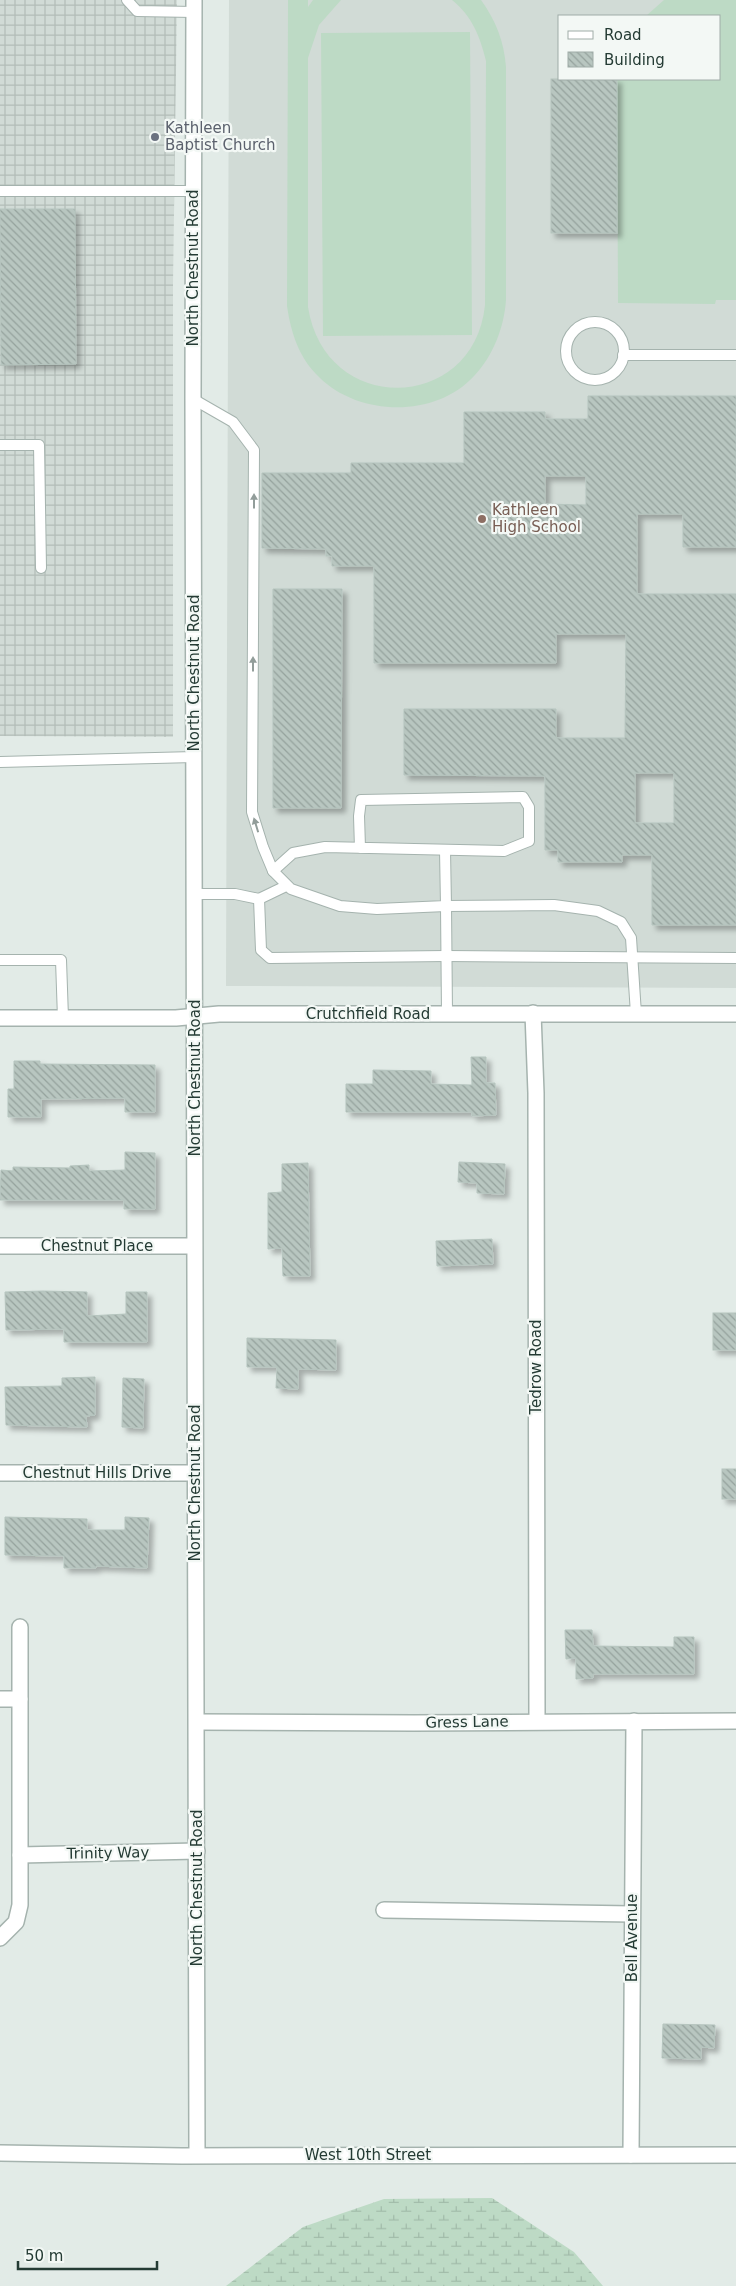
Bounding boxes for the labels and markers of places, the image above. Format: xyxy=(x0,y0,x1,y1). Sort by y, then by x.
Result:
place label: Kathleen Baptist Church xyxy=(165,119,276,154)
marker: Kathleen Baptist Church xyxy=(149,131,161,143)
place label: Kathleen High School xyxy=(492,501,581,536)
marker: Kathleen High School xyxy=(476,513,488,525)

